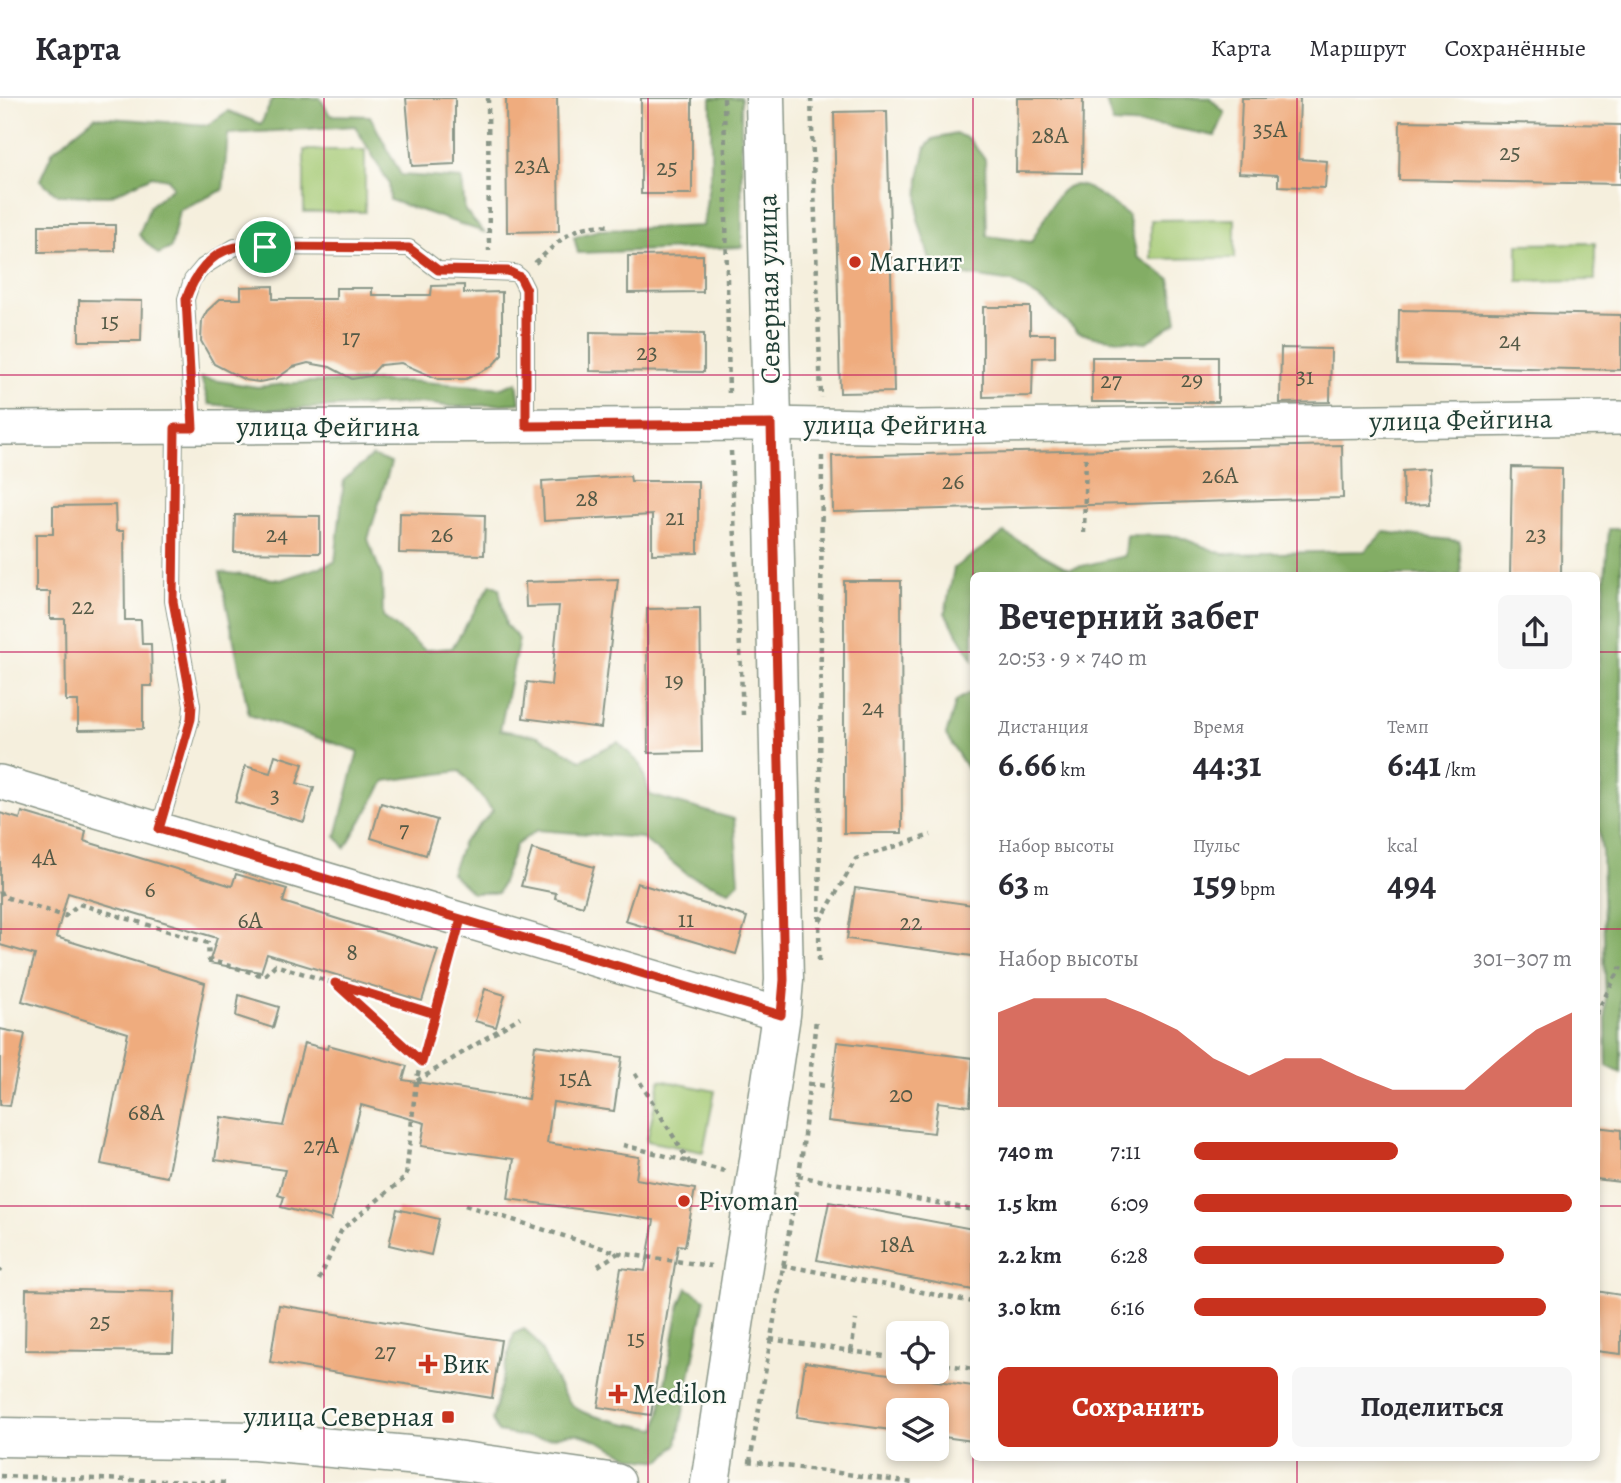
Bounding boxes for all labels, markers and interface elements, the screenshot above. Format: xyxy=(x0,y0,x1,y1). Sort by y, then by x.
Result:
text: Карта xyxy=(35,26,121,71)
text: Карта xyxy=(1211,32,1271,64)
text: Маршрут xyxy=(1309,32,1407,64)
text: Сохранённые xyxy=(1445,32,1586,64)
house number: 35А xyxy=(1253,113,1288,145)
house number: 28А xyxy=(1031,119,1070,151)
house number: 25 xyxy=(1499,136,1521,168)
house number: 23А xyxy=(514,149,551,181)
house number: 25 xyxy=(656,151,678,183)
street label: Северная улица xyxy=(748,193,790,384)
pin xyxy=(235,217,295,277)
icon: arrive xyxy=(246,228,284,266)
place label: Магнит xyxy=(869,243,962,281)
marker: Магнит xyxy=(847,254,863,270)
house number: 15 xyxy=(101,305,119,337)
house number: 17 xyxy=(342,321,361,353)
house number: 24 xyxy=(1499,324,1521,356)
house number: 23 xyxy=(636,336,658,368)
house number: 31 xyxy=(1296,360,1314,392)
house number: 29 xyxy=(1181,363,1203,395)
house number: 27 xyxy=(1100,364,1123,396)
street label: улица Фейгина xyxy=(1368,399,1553,441)
street label: улица Фейгина xyxy=(802,406,987,444)
street label: улица Фейгина xyxy=(235,408,420,446)
house number: 26А xyxy=(1202,459,1239,491)
house number: 26 xyxy=(942,465,964,497)
house number: 28 xyxy=(575,482,599,514)
house number: 21 xyxy=(665,501,685,533)
house number: 24 xyxy=(266,518,288,550)
house number: 26 xyxy=(431,518,453,550)
house number: 23 xyxy=(1525,518,1547,550)
house number: 22 xyxy=(72,590,94,622)
text: Вечерний забег xyxy=(998,590,1259,642)
button: share xyxy=(1498,595,1572,669)
text: 20:53 · 9 × 740 m xyxy=(998,642,1147,673)
house number: 19 xyxy=(664,664,684,696)
house number: 24 xyxy=(862,691,884,723)
text: Дистанция xyxy=(998,714,1089,740)
text: Время xyxy=(1193,714,1244,740)
text: Темп xyxy=(1387,714,1429,740)
text: 6.66 xyxy=(998,740,1057,788)
text: 44:31 xyxy=(1193,740,1261,788)
text: 6:41 xyxy=(1387,740,1441,788)
text: km xyxy=(1057,757,1086,783)
text: /km xyxy=(1441,757,1476,783)
house number: 3 xyxy=(270,779,280,811)
house number: 7 xyxy=(399,813,410,845)
text: Набор высоты xyxy=(998,833,1114,859)
text: Пульс xyxy=(1193,833,1240,859)
text: kcal xyxy=(1387,833,1418,859)
house number: 4А xyxy=(32,841,57,873)
text: 63 xyxy=(998,859,1029,907)
text: 159 xyxy=(1193,859,1236,907)
text: 494 xyxy=(1387,859,1436,907)
house number: 6 xyxy=(144,873,156,905)
text: m xyxy=(1029,876,1049,902)
text: bpm xyxy=(1236,876,1276,902)
house number: 11 xyxy=(678,903,694,935)
house number: 6А xyxy=(237,904,264,936)
house number: 22 xyxy=(900,906,922,938)
house number: 8 xyxy=(346,936,358,968)
text: Набор высоты xyxy=(998,943,1139,974)
text: 301–307 m xyxy=(1473,943,1572,974)
house number: 15А xyxy=(559,1062,592,1094)
house number: 20 xyxy=(889,1078,913,1110)
house number: 68А xyxy=(128,1096,165,1128)
house number: 27А xyxy=(303,1129,340,1161)
text: 740 m xyxy=(998,1136,1053,1167)
text: 7:11 xyxy=(1110,1136,1141,1167)
place label: Pivoman xyxy=(698,1182,799,1220)
text: 1.5 km xyxy=(998,1188,1058,1219)
text: 6:09 xyxy=(1110,1188,1149,1219)
marker: Pivoman xyxy=(676,1193,692,1209)
house number: 18А xyxy=(880,1228,915,1260)
text: 2.2 km xyxy=(998,1240,1062,1271)
text: 6:28 xyxy=(1110,1240,1148,1271)
text: 3.0 km xyxy=(998,1292,1061,1323)
text: 6:16 xyxy=(1110,1292,1145,1323)
house number: 25 xyxy=(89,1305,111,1337)
map controls xyxy=(886,1321,949,1461)
button: locate xyxy=(886,1321,949,1384)
house number: 15 xyxy=(627,1322,645,1354)
house number: 27 xyxy=(374,1335,397,1367)
place label: Вик xyxy=(442,1345,489,1383)
marker: Вик xyxy=(420,1356,436,1372)
button: Сохранить xyxy=(998,1367,1278,1447)
button: Поделиться xyxy=(1292,1367,1572,1447)
place label: Medilon xyxy=(632,1375,727,1413)
marker: Medilon xyxy=(610,1386,626,1402)
place label: улица Северная xyxy=(243,1398,434,1436)
button: layers xyxy=(886,1398,949,1461)
marker: улица Северная xyxy=(440,1409,456,1425)

